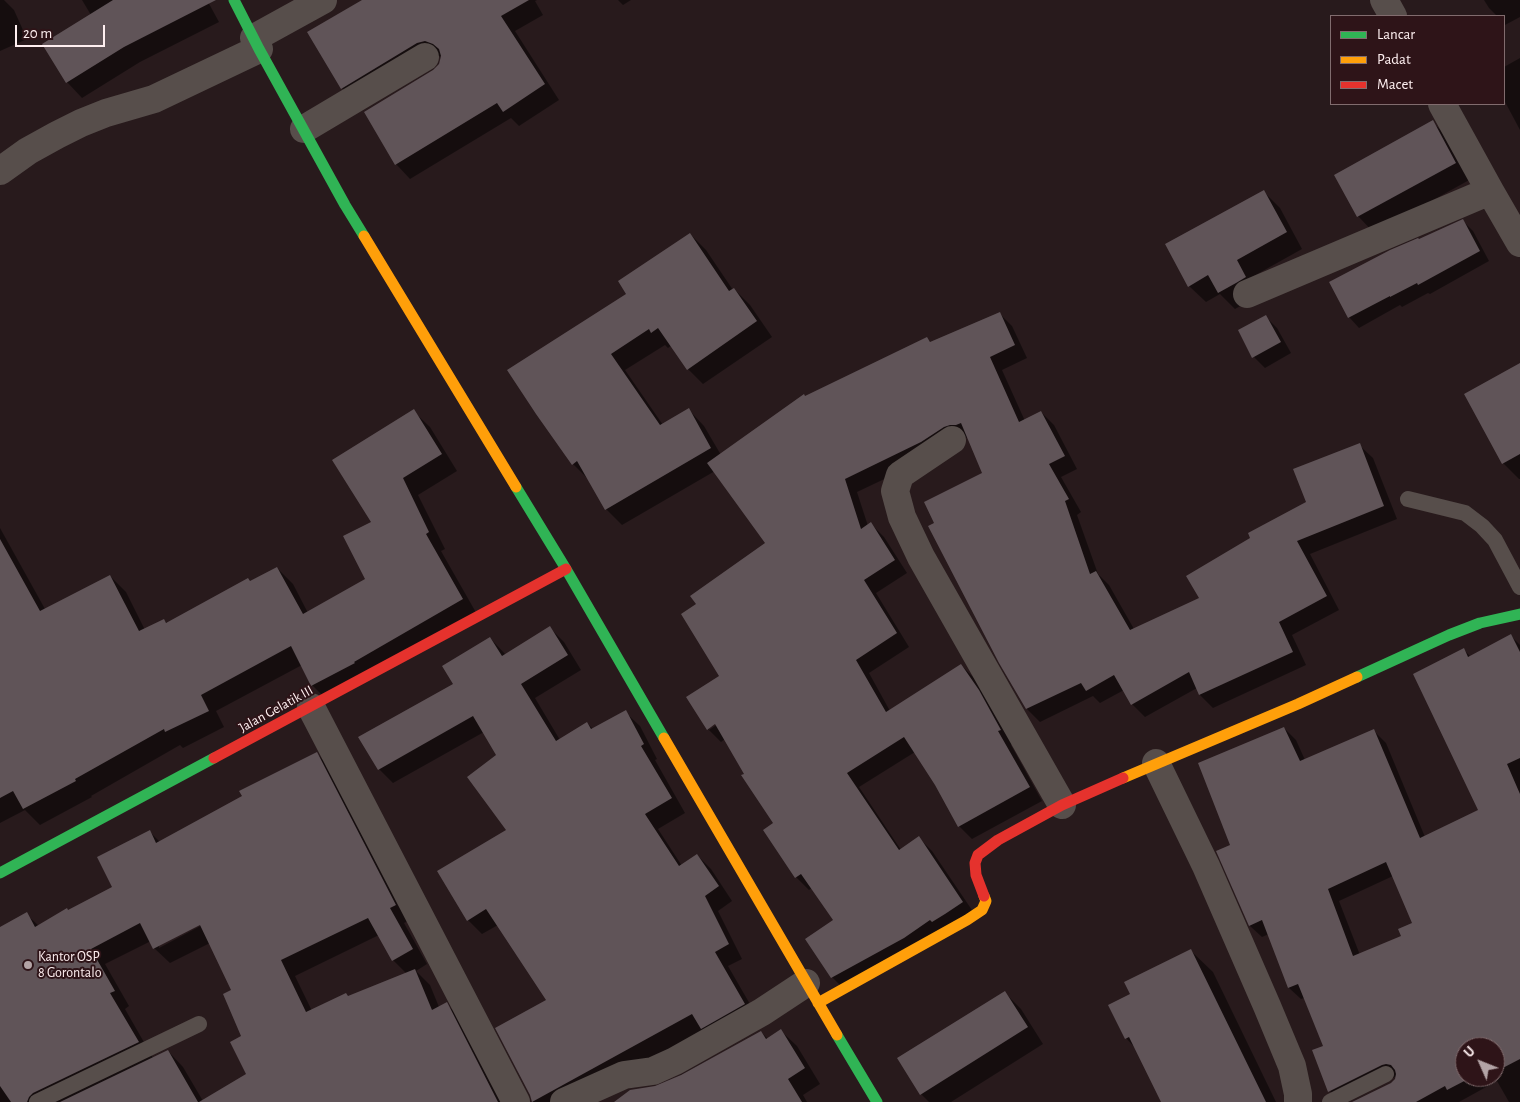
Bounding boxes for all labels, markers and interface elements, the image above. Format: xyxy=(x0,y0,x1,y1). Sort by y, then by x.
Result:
scale bar xyxy=(18,15,108,47)
legend xyxy=(1330,15,1505,105)
text: 20 m xyxy=(23,26,52,41)
text: Lancar xyxy=(1377,27,1415,42)
text: Padat xyxy=(1377,52,1411,67)
text: Macet xyxy=(1377,77,1413,92)
street label: Jalan Gelatik III xyxy=(236,682,316,736)
place label: Kantor OSP 8 Gorontalo xyxy=(38,949,102,982)
marker: Kantor OSP 8 Gorontalo xyxy=(22,959,34,971)
north arrow xyxy=(1455,1037,1505,1087)
text: U xyxy=(1462,1044,1478,1060)

